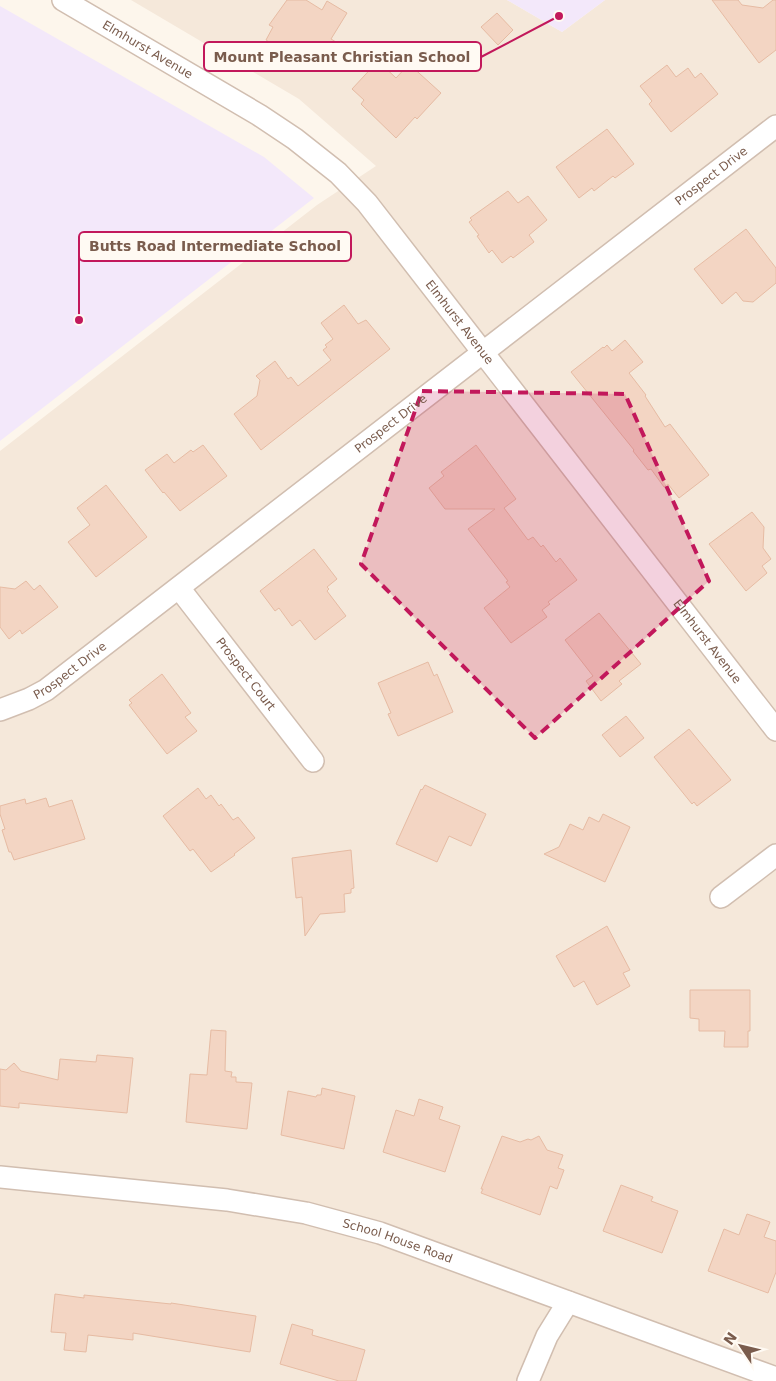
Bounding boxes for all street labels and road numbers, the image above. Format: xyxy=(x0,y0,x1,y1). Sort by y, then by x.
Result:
street label: Elmhurst Avenue xyxy=(100,18,195,81)
street label: Prospect Drive xyxy=(672,144,750,208)
street label: Elmhurst Avenue xyxy=(423,278,496,367)
street label: Prospect Drive xyxy=(352,391,430,456)
street label: Elmhurst Avenue xyxy=(670,597,744,686)
street label: Prospect Court xyxy=(213,635,279,714)
street label: Prospect Drive xyxy=(31,639,109,702)
street label: School House Road xyxy=(341,1216,455,1266)

